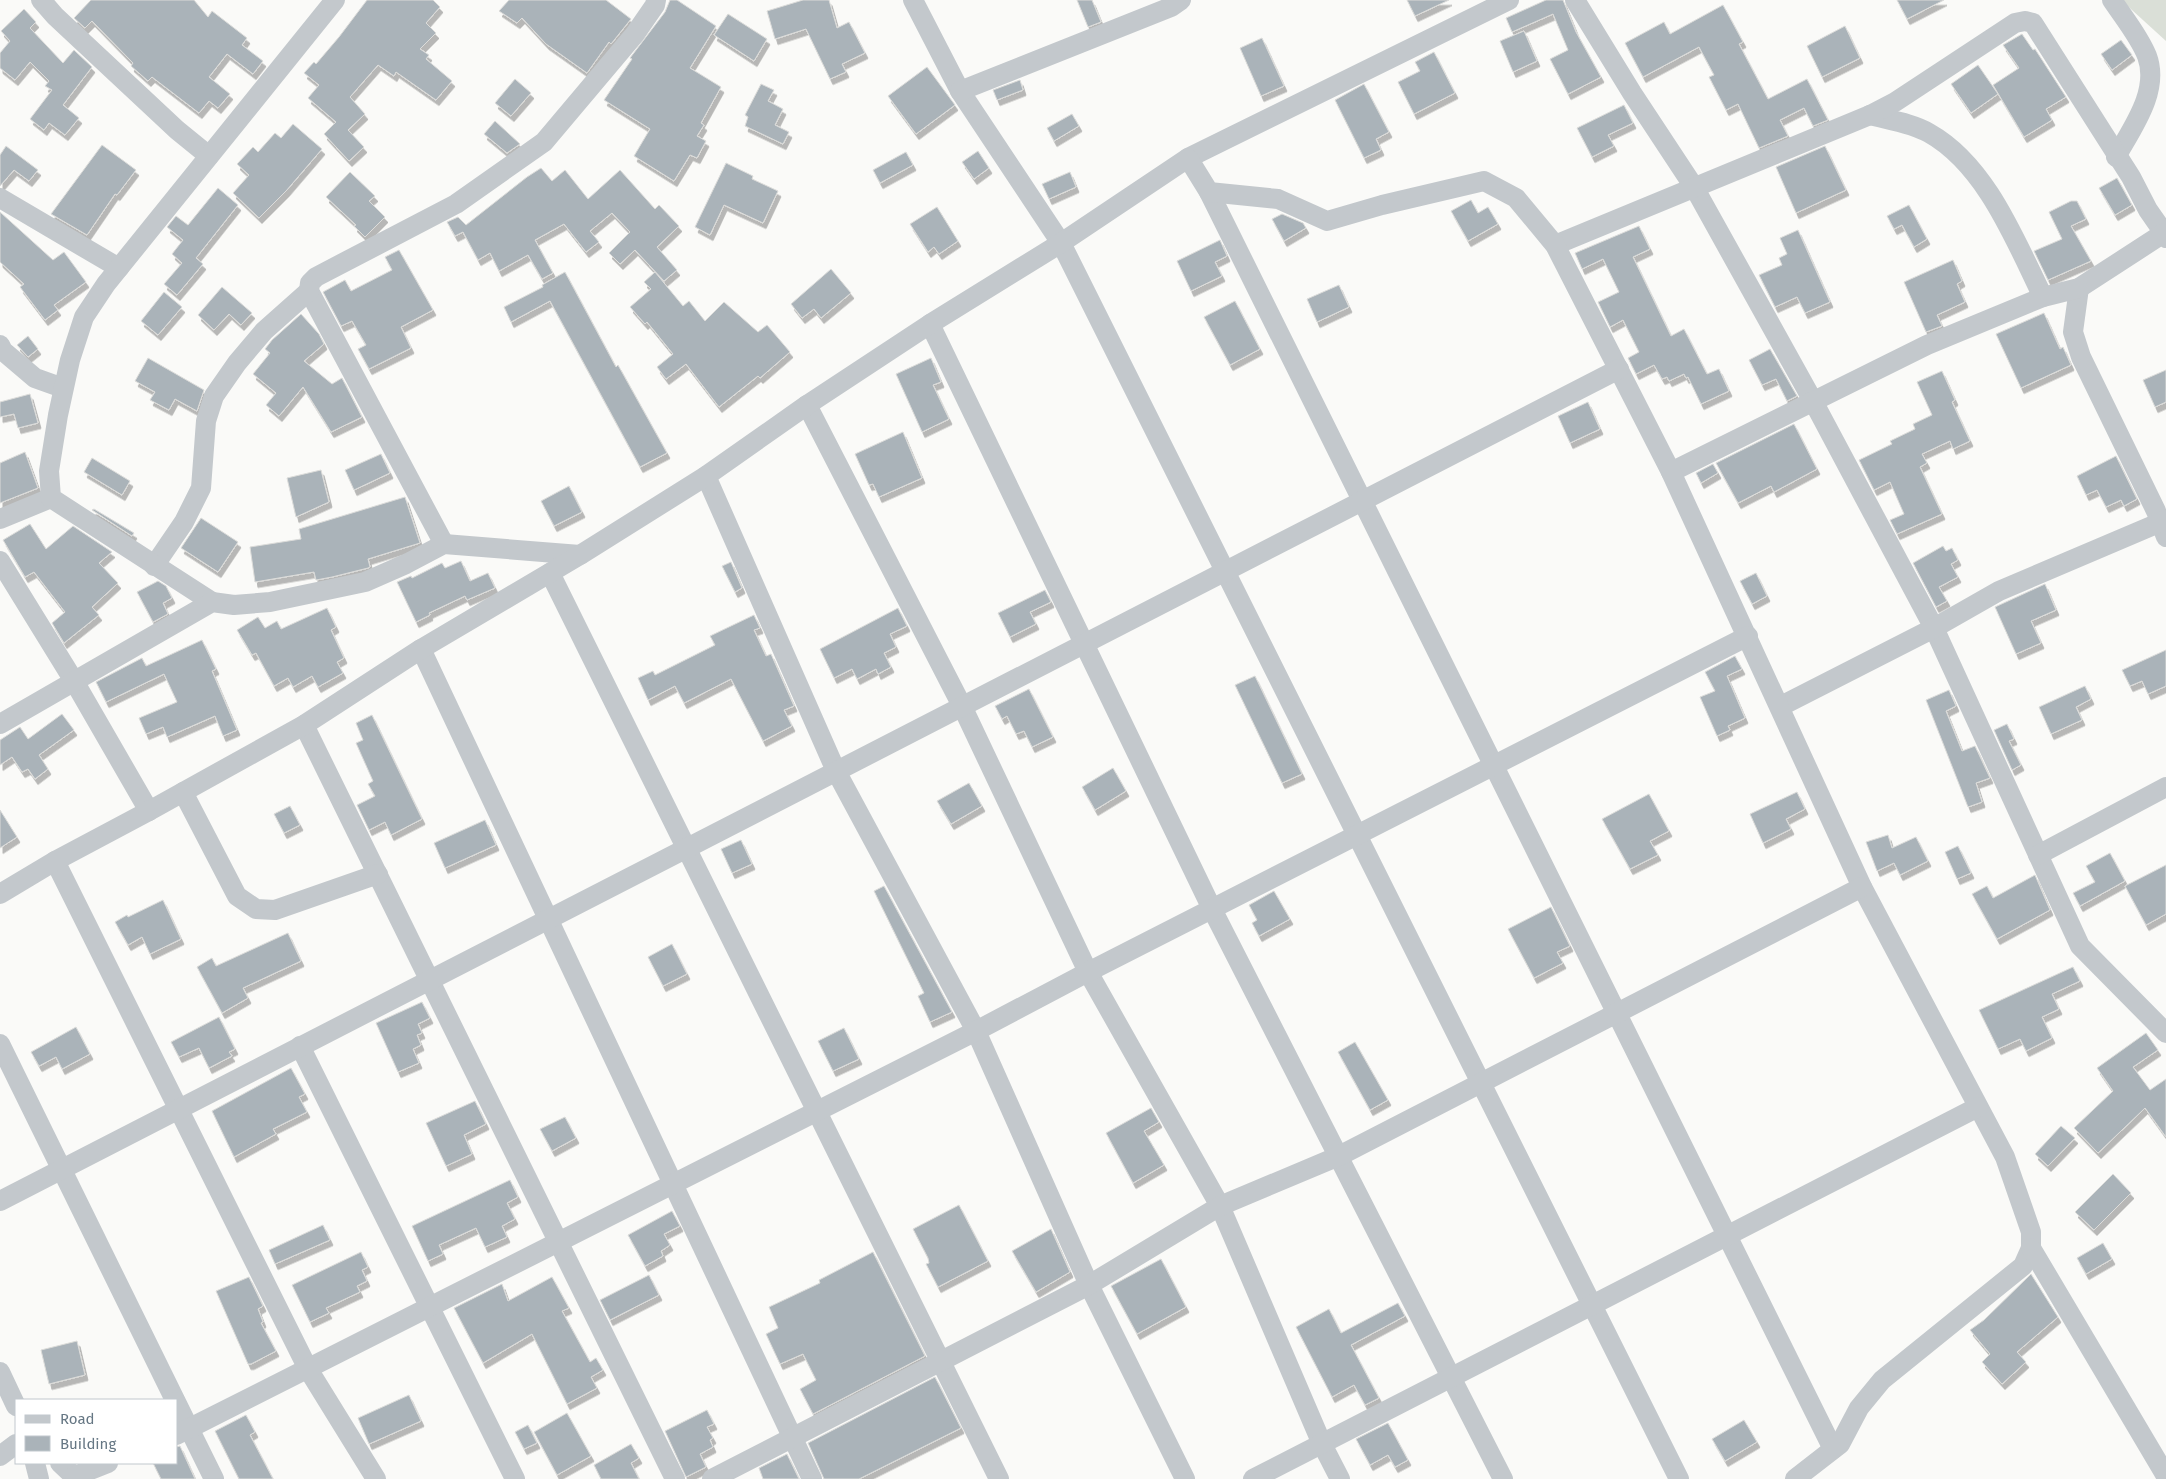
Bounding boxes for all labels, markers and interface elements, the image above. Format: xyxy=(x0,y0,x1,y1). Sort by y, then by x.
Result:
legend xyxy=(15,1399,178,1464)
text: Road xyxy=(60,1410,95,1428)
text: Building xyxy=(60,1435,116,1453)

